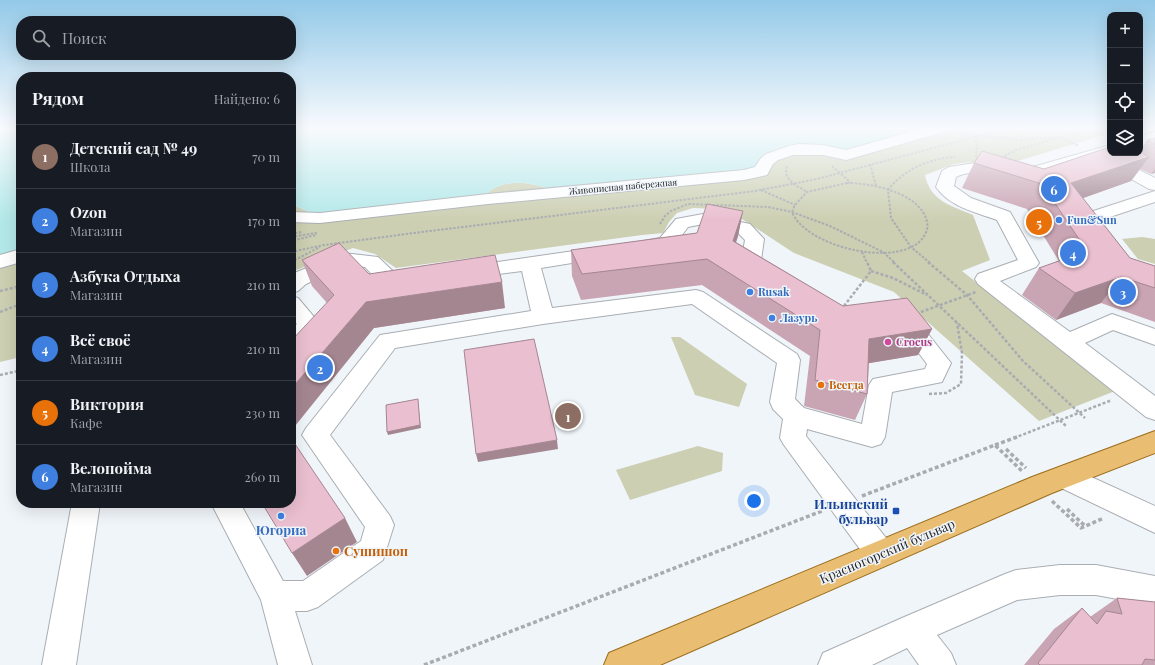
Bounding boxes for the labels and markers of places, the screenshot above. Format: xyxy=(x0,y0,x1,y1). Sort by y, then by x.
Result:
pin: 6 xyxy=(1041,174,1067,204)
pin: 5 xyxy=(1026,207,1052,237)
place label: Fun&Sun xyxy=(1067,212,1117,227)
marker: Fun&Sun xyxy=(1054,215,1064,225)
pin: 4 xyxy=(1060,238,1086,268)
pin: 3 xyxy=(1110,277,1136,307)
place label: Rusak xyxy=(758,284,790,299)
marker: Rusak xyxy=(745,287,755,297)
place label: Лазурь xyxy=(779,310,817,325)
marker: Лазурь xyxy=(767,313,777,323)
place label: Crocus xyxy=(896,334,932,349)
marker: Crocus xyxy=(883,337,893,347)
pin: 2 xyxy=(307,353,333,383)
place label: Всегда xyxy=(829,377,864,392)
marker: Всегда xyxy=(816,380,826,390)
pin: 1 xyxy=(555,401,581,431)
place label: Ильинский бульвар xyxy=(814,495,888,527)
marker: Ильинский бульвар xyxy=(891,506,901,516)
marker: Югориа xyxy=(276,511,286,521)
place label: Югориа xyxy=(256,521,307,538)
place label: Сушишоп xyxy=(344,542,408,559)
marker: Сушишоп xyxy=(331,546,341,556)

